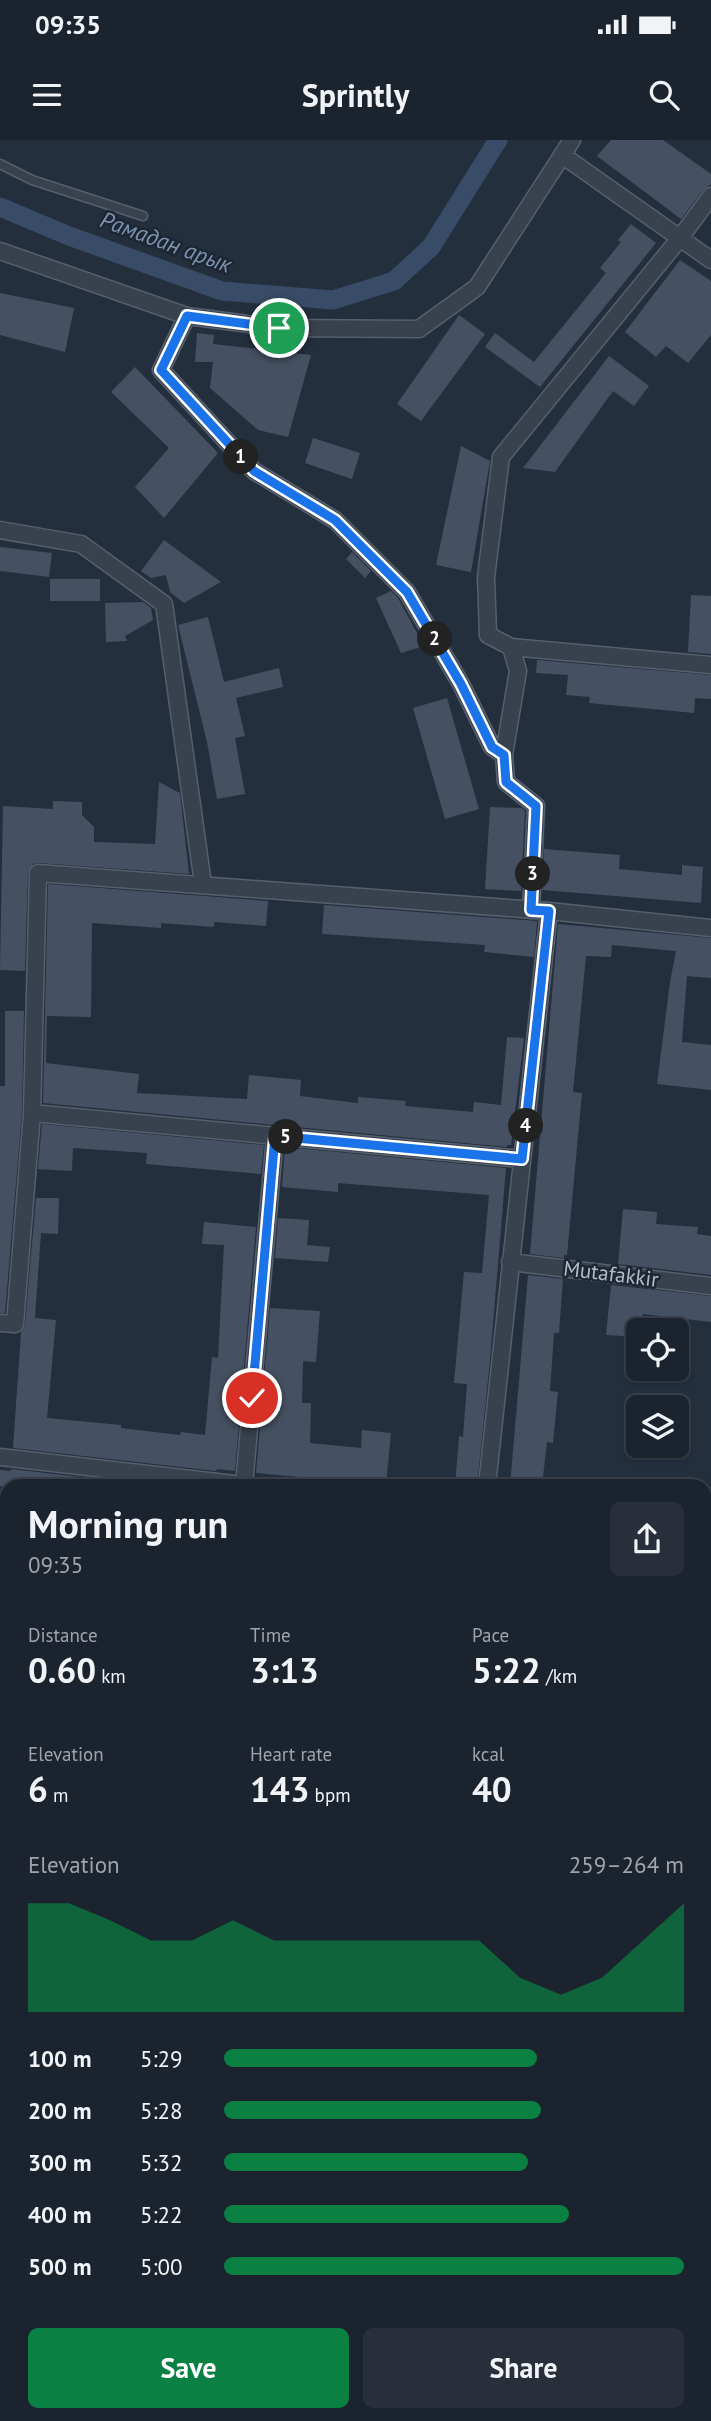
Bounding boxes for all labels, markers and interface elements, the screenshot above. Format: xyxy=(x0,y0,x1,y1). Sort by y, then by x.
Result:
text: 09:35 xyxy=(35,8,101,41)
text: Sprintly xyxy=(302,74,409,116)
icon: menu xyxy=(28,76,66,114)
icon: search xyxy=(645,76,683,114)
water label: Рамадан арык xyxy=(96,204,237,279)
pin xyxy=(249,298,309,358)
icon: arrive xyxy=(260,309,298,347)
pin: 1 xyxy=(224,440,258,474)
text: 1 xyxy=(235,444,246,468)
pin: 2 xyxy=(418,622,452,656)
text: 2 xyxy=(429,626,440,650)
pin: 3 xyxy=(516,856,550,892)
text: 3 xyxy=(527,861,538,885)
pin: 4 xyxy=(508,1108,544,1144)
text: 4 xyxy=(520,1113,531,1137)
pin: 5 xyxy=(268,1119,304,1154)
text: 5 xyxy=(280,1124,291,1148)
street label: Mutafakkir xyxy=(562,1254,660,1293)
map controls xyxy=(626,1318,689,1458)
button: locate xyxy=(626,1318,689,1381)
pin xyxy=(222,1368,282,1428)
icon: check xyxy=(233,1379,271,1417)
button: layers xyxy=(626,1395,689,1458)
text: Morning run xyxy=(28,1499,228,1548)
button: share xyxy=(610,1502,684,1576)
text: 09:35 xyxy=(28,1550,83,1579)
text: Distance xyxy=(28,1623,98,1647)
text: Time xyxy=(250,1623,291,1647)
text: Pace xyxy=(472,1623,509,1647)
text: 0.60 xyxy=(28,1647,96,1693)
text: 3:13 xyxy=(250,1647,319,1693)
text: 5:22 xyxy=(472,1647,541,1693)
text: km xyxy=(96,1664,126,1688)
text: /km xyxy=(541,1664,577,1688)
text: Elevation xyxy=(28,1742,104,1766)
text: Heart rate xyxy=(250,1742,332,1766)
text: kcal xyxy=(472,1742,504,1766)
text: 6 xyxy=(28,1766,48,1812)
text: 143 xyxy=(250,1766,310,1812)
text: 40 xyxy=(472,1766,512,1812)
text: m xyxy=(48,1783,68,1807)
text: bpm xyxy=(310,1783,351,1807)
text: Elevation xyxy=(28,1850,120,1879)
text: 259–264 m xyxy=(569,1850,684,1879)
text: 100 m xyxy=(28,2044,91,2073)
text: 5:29 xyxy=(140,2044,183,2073)
text: 200 m xyxy=(28,2096,91,2125)
text: 5:28 xyxy=(140,2096,183,2125)
text: 300 m xyxy=(28,2148,91,2177)
text: 5:32 xyxy=(140,2148,183,2177)
text: 400 m xyxy=(28,2200,91,2229)
text: 5:22 xyxy=(140,2200,183,2229)
text: 500 m xyxy=(28,2252,91,2281)
text: 5:00 xyxy=(140,2252,183,2281)
button: Save xyxy=(28,2328,349,2408)
button: Share xyxy=(363,2328,684,2408)

